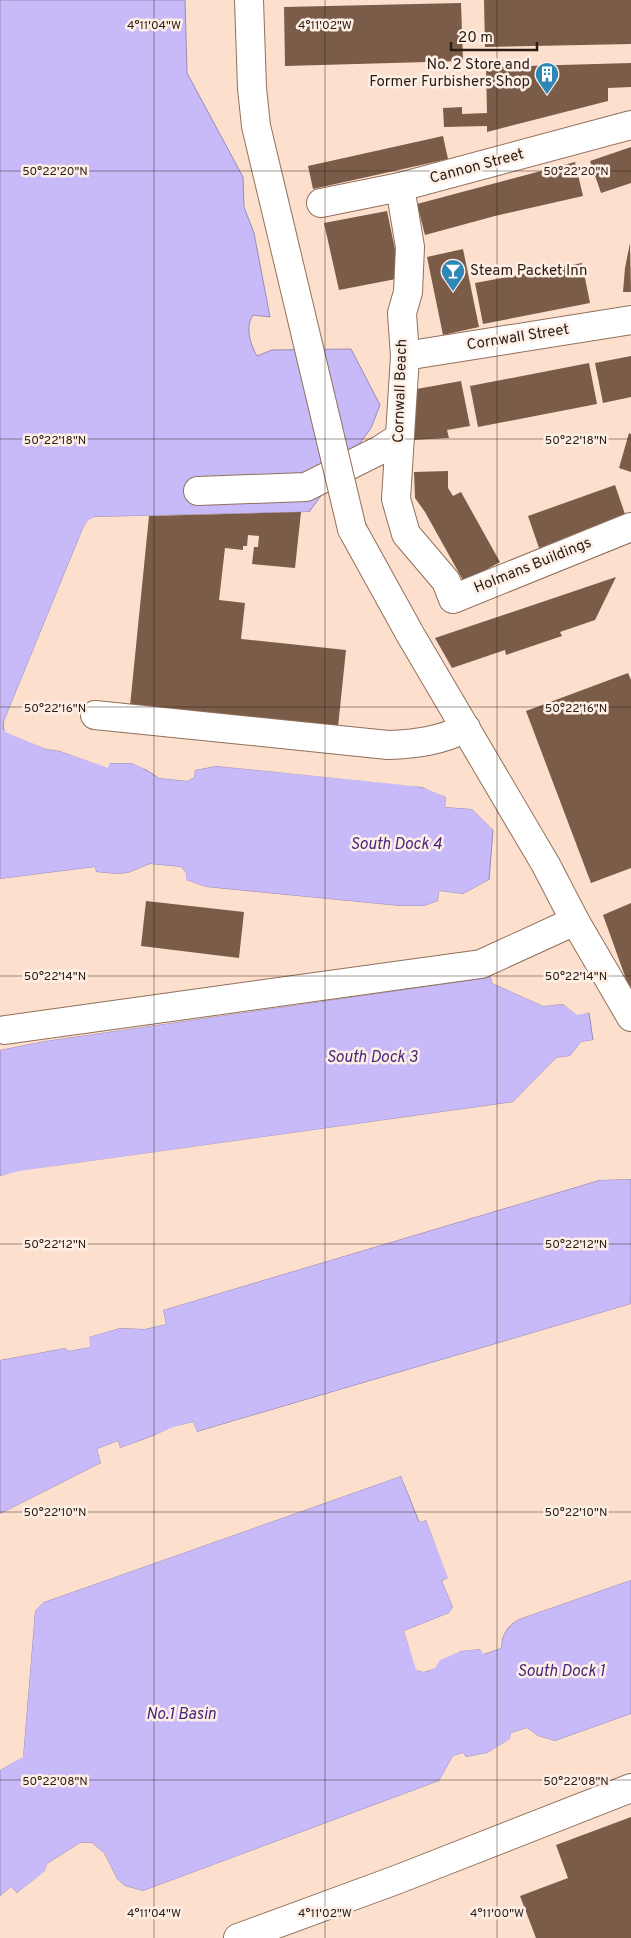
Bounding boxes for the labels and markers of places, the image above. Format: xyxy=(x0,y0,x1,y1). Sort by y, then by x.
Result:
place label: No. 2 Store and Former Furbishers Shop xyxy=(369,56,530,92)
building icon: No. 2 Store and Former Furbishers Shop xyxy=(534,61,560,95)
bar icon: Steam Packet Inn xyxy=(440,258,466,292)
place label: Steam Packet Inn xyxy=(470,262,587,281)

